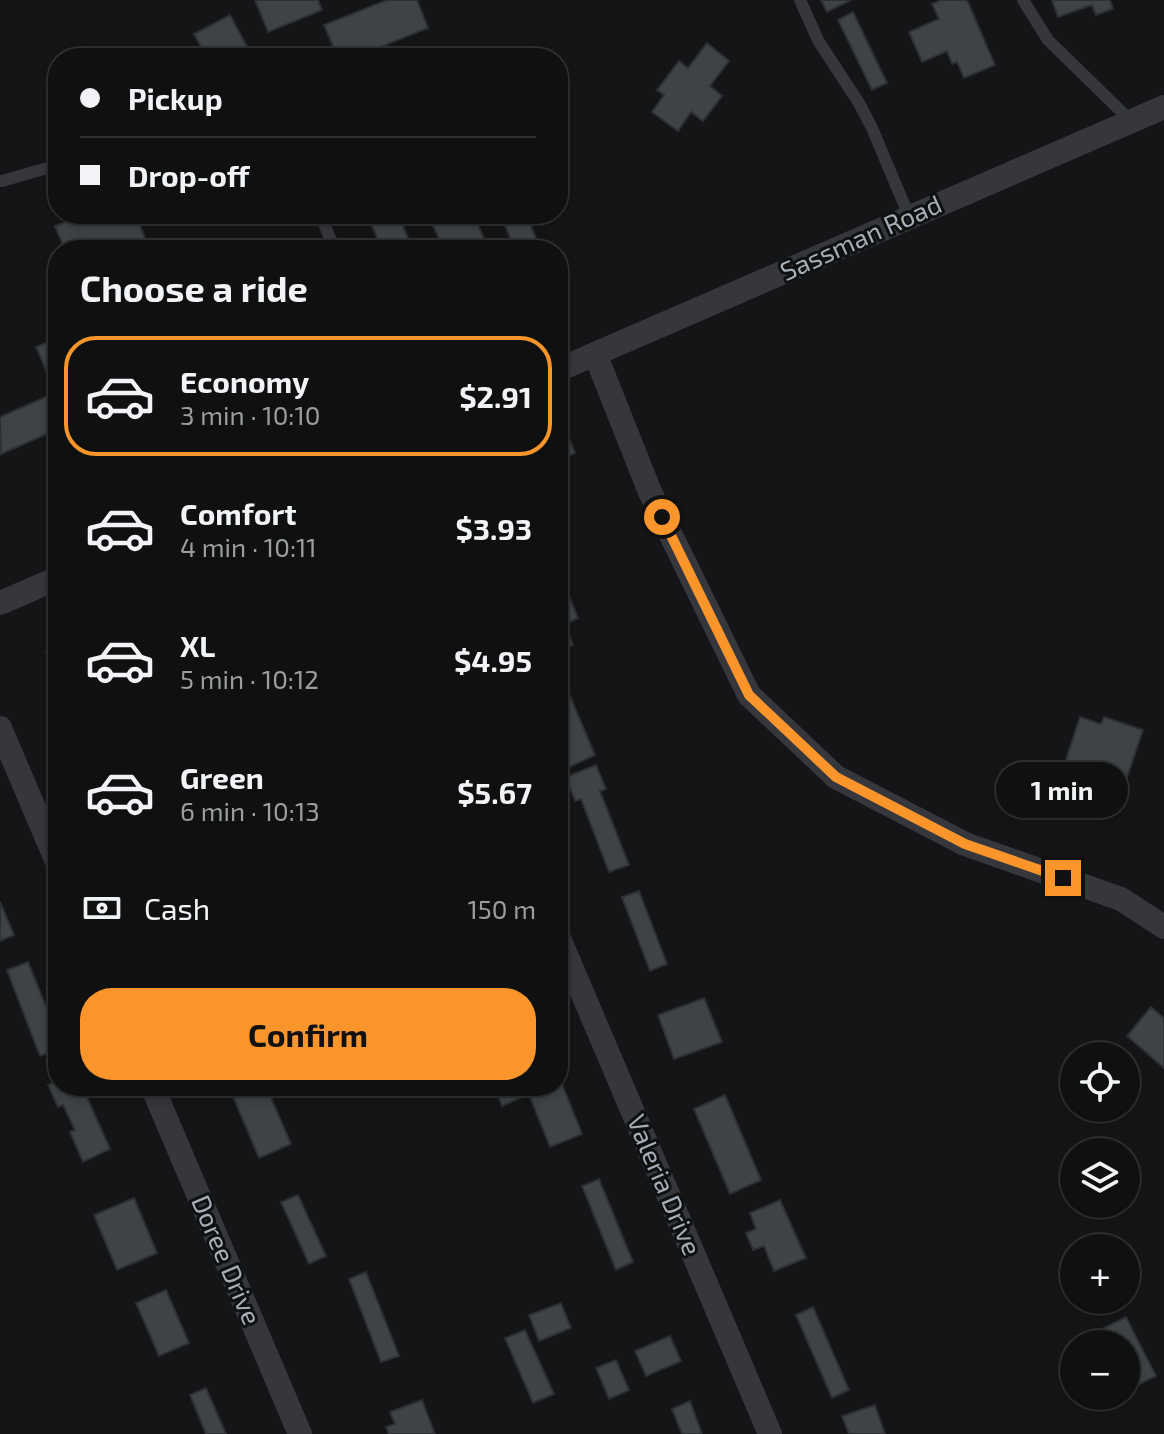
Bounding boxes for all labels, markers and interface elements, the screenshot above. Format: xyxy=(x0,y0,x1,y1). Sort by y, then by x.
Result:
text: Pickup xyxy=(128,80,223,116)
text: Drop-off xyxy=(128,157,250,193)
street label: Sassman Road xyxy=(775,187,946,286)
text: Choose a ride xyxy=(80,266,308,309)
icon: car xyxy=(84,360,156,432)
text: Economy xyxy=(180,363,309,399)
text: $2.91 xyxy=(459,378,532,414)
text: 3 min · 10:10 xyxy=(180,399,321,430)
icon: car xyxy=(84,492,156,564)
text: Comfort xyxy=(180,495,297,531)
route start xyxy=(644,499,680,535)
text: $3.93 xyxy=(456,510,532,546)
text: 4 min · 10:11 xyxy=(180,531,317,562)
icon: car xyxy=(84,624,156,696)
text: XL xyxy=(180,627,215,663)
text: $4.95 xyxy=(454,642,532,678)
text: 5 min · 10:12 xyxy=(180,663,319,694)
icon: car xyxy=(84,756,156,828)
text: Green xyxy=(180,759,264,795)
callout: 1 min xyxy=(997,762,1129,818)
text: $5.67 xyxy=(457,774,532,810)
text: 1 min xyxy=(1031,774,1093,805)
text: 6 min · 10:13 xyxy=(180,795,320,826)
route end xyxy=(1045,860,1081,896)
icon: cash xyxy=(80,886,124,930)
text: Cash xyxy=(144,890,210,926)
text: 150 m xyxy=(467,893,536,924)
button: Confirm xyxy=(80,988,536,1080)
map controls xyxy=(1060,1042,1140,1410)
button: locate xyxy=(1060,1042,1140,1122)
street label: Valeria Drive xyxy=(622,1109,709,1259)
button: layers xyxy=(1060,1138,1140,1218)
street label: Doree Drive xyxy=(186,1190,269,1329)
button: + xyxy=(1060,1234,1140,1314)
button: − xyxy=(1060,1330,1140,1410)

